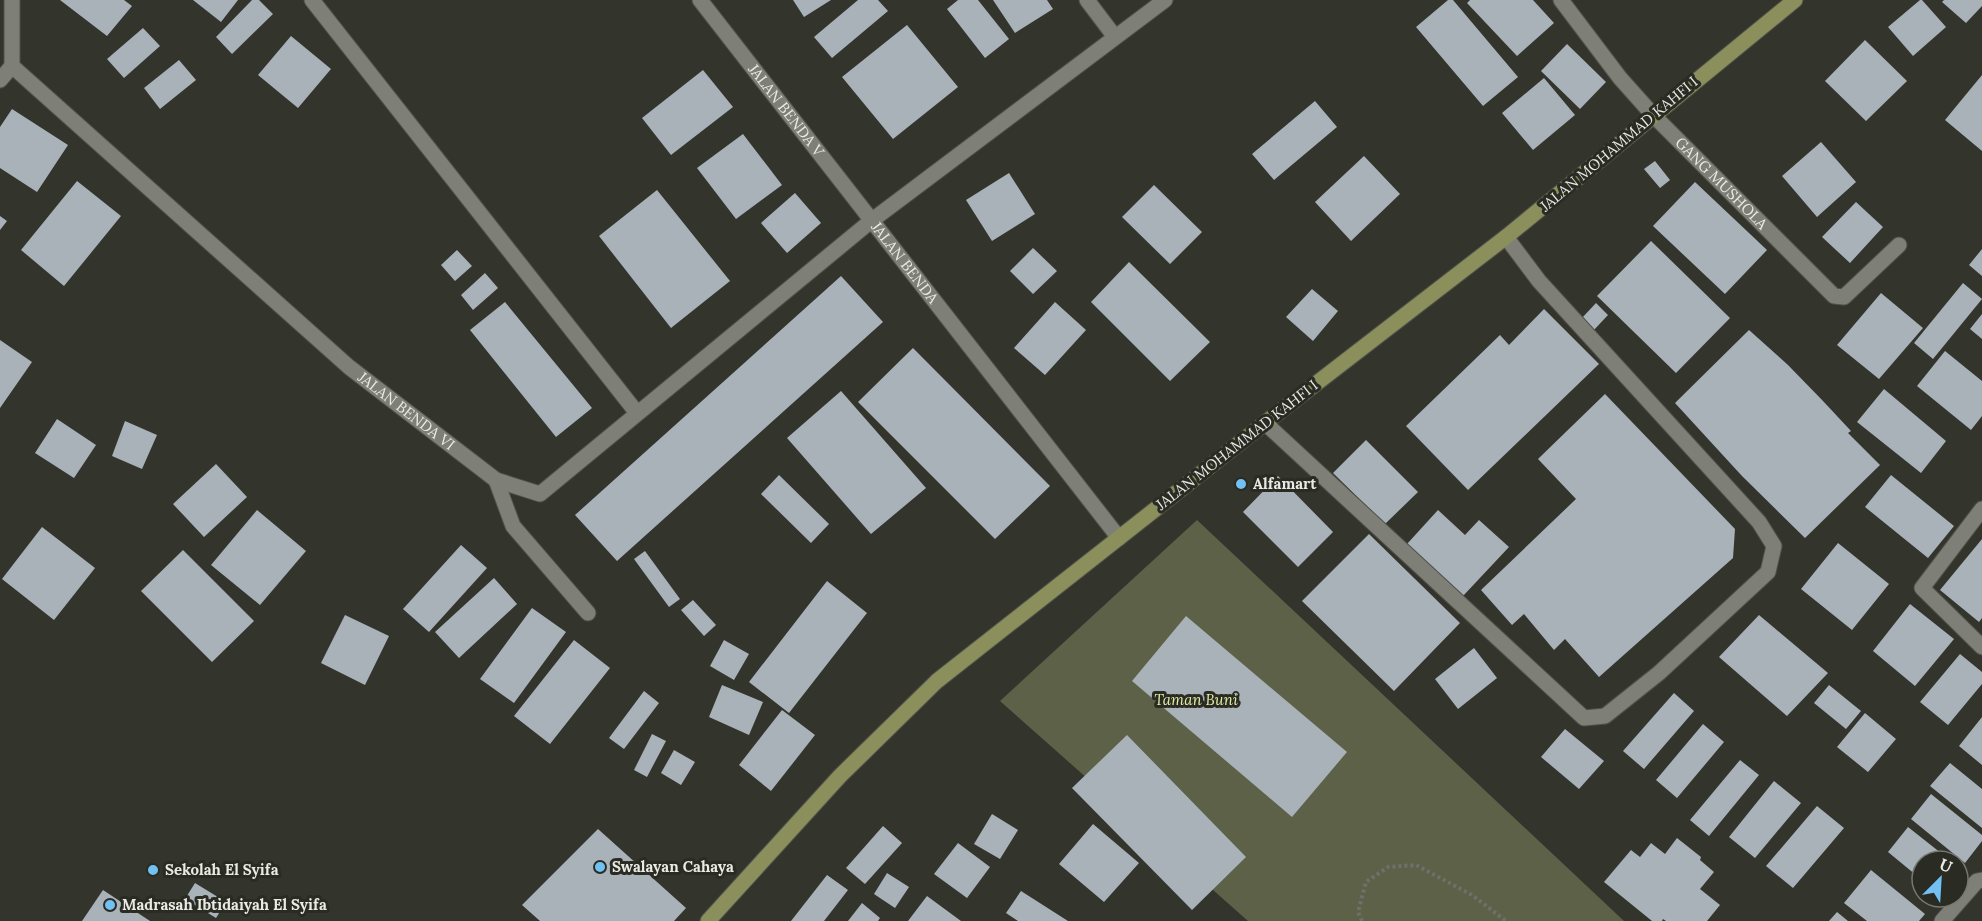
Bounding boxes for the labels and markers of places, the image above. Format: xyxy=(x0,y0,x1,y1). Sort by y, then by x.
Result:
place label: Alfamart xyxy=(1253,474,1317,493)
marker: Alfamart xyxy=(1234,477,1248,491)
place label: Swalayan Cahaya xyxy=(612,857,734,876)
place label: Sekolah El Syifa xyxy=(165,860,279,879)
marker: Swalayan Cahaya xyxy=(593,860,607,874)
marker: Sekolah El Syifa xyxy=(146,863,160,877)
place label: Madrasah Ibtidaiyah El Syifa xyxy=(122,895,327,914)
marker: Madrasah Ibtidaiyah El Syifa xyxy=(103,898,117,912)

